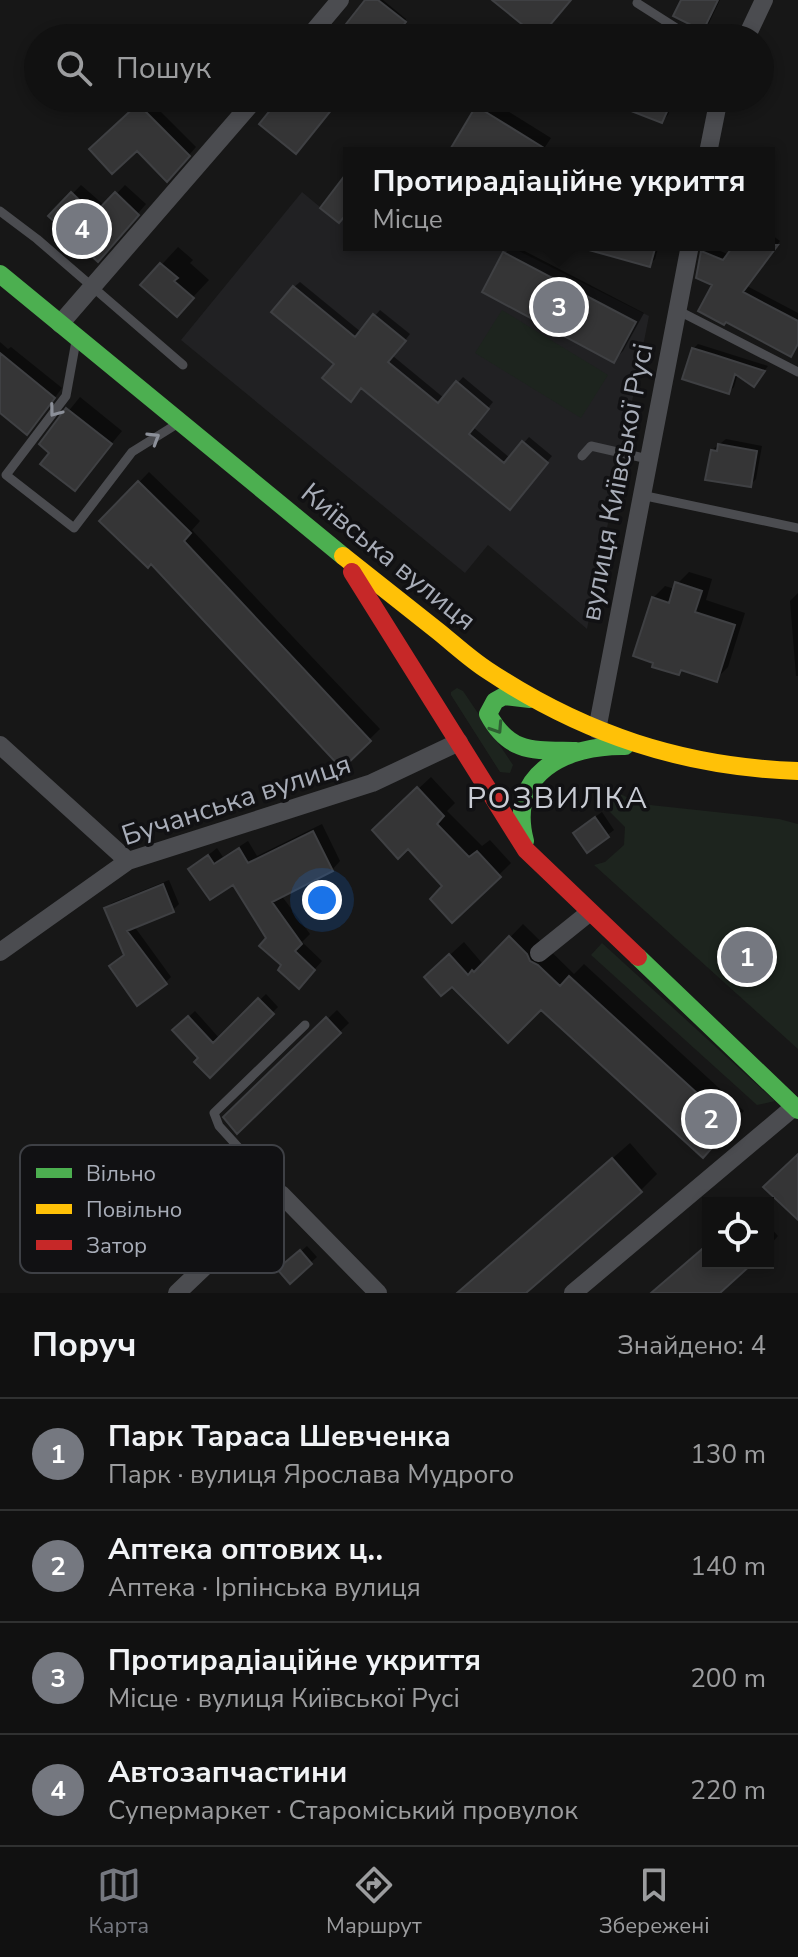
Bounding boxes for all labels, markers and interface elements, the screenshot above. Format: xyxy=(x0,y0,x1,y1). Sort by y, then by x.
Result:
search box xyxy=(24,24,774,112)
icon: search xyxy=(52,46,96,90)
text: Пошук xyxy=(116,48,211,89)
popup xyxy=(343,147,775,251)
text: Протирадіаційне укриття xyxy=(372,161,746,202)
pin: 4 xyxy=(56,199,108,259)
text: Місце xyxy=(372,202,443,237)
pin: 3 xyxy=(533,277,585,337)
street label: вулиця Київської Русі xyxy=(571,340,663,624)
one-way arrow xyxy=(51,402,65,417)
one-way arrow xyxy=(145,433,160,448)
street label: Київська вулиця xyxy=(293,474,484,639)
one-way arrow xyxy=(487,719,503,734)
street label: Бучанська вулиця xyxy=(117,745,356,855)
district label: РОЗВИЛКА xyxy=(467,778,649,819)
your location xyxy=(302,880,342,920)
pin: 1 xyxy=(721,927,773,987)
pin: 2 xyxy=(685,1089,737,1149)
legend xyxy=(20,1145,284,1273)
text: Вільно xyxy=(86,1159,156,1189)
text: Повільно xyxy=(86,1195,182,1225)
map controls xyxy=(702,1197,774,1269)
button: locate xyxy=(702,1197,774,1269)
text: Затор xyxy=(86,1231,147,1261)
text: Поруч xyxy=(32,1322,137,1368)
text: Знайдено: 4 xyxy=(617,1328,766,1363)
text: Парк Тараса Шевченка xyxy=(108,1416,451,1457)
text: 1 xyxy=(50,1437,66,1472)
text: 130 m xyxy=(690,1437,766,1472)
text: Парк · вулиця Ярослава Мудрого xyxy=(108,1457,514,1492)
text: Аптека оптових ц‥ xyxy=(108,1529,383,1570)
text: 2 xyxy=(50,1549,66,1584)
text: 140 m xyxy=(690,1549,766,1584)
text: Аптека · Ірпінська вулиця xyxy=(108,1570,421,1605)
text: Протирадіаційне укриття xyxy=(108,1640,481,1681)
text: 3 xyxy=(50,1661,66,1696)
text: 200 m xyxy=(690,1661,766,1696)
text: Місце · вулиця Київської Русі xyxy=(108,1681,460,1716)
text: Автозапчастини xyxy=(108,1752,347,1793)
text: 4 xyxy=(50,1773,66,1808)
text: 220 m xyxy=(690,1773,766,1808)
text: Супермаркет · Староміський провулок xyxy=(108,1793,578,1828)
tab: Карта xyxy=(88,1863,149,1941)
tab: Маршрут xyxy=(326,1863,422,1941)
tab: Збережені xyxy=(599,1863,710,1941)

